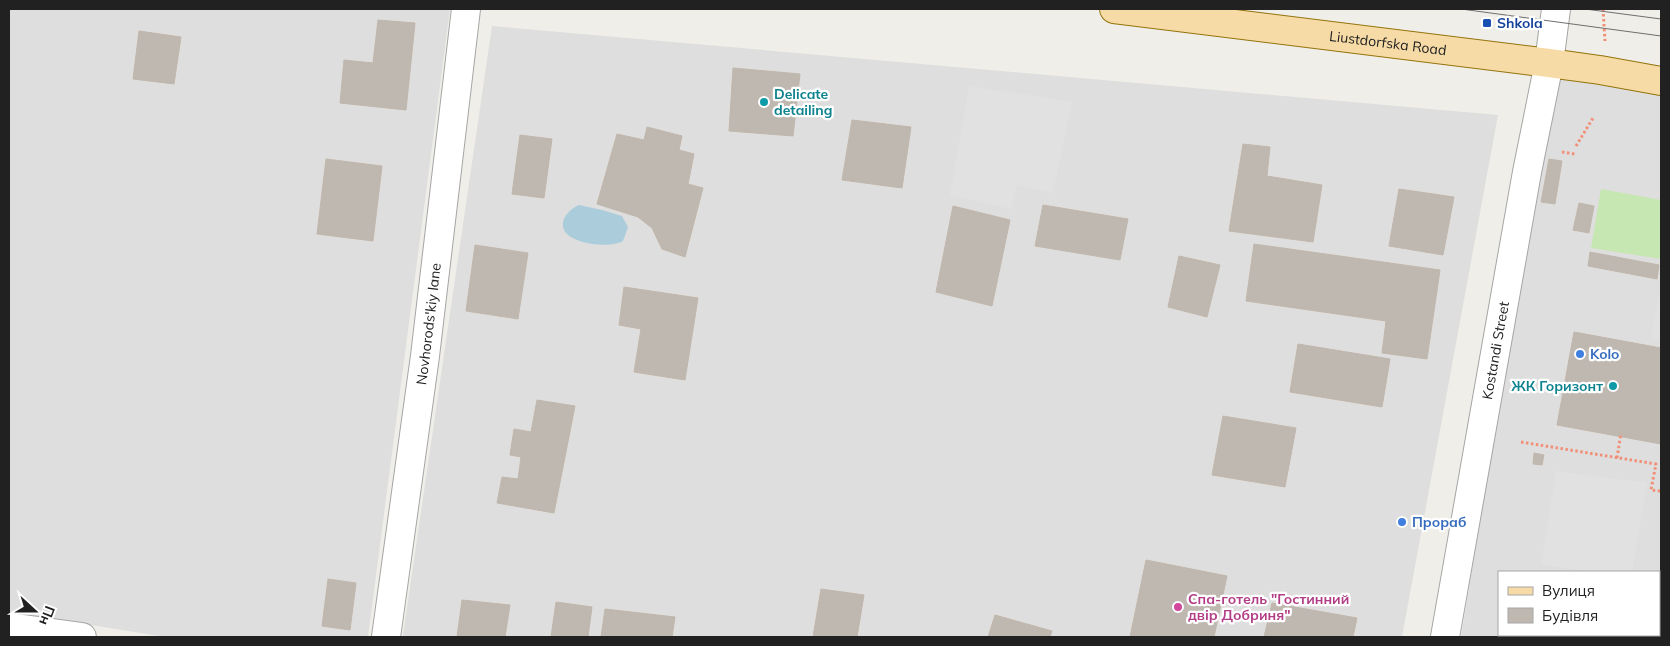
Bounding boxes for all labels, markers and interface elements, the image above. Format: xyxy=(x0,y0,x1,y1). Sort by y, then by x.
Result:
place label: Shkola xyxy=(1497,14,1543,32)
marker: Shkola xyxy=(1481,17,1493,29)
street label: Liustdorfska Road xyxy=(1328,27,1447,59)
place label: Delicate detailing xyxy=(774,85,832,119)
marker: Delicate detailing xyxy=(758,96,770,108)
street label: Novhorods'kiy lane xyxy=(412,262,445,386)
street label: Kostandi Street xyxy=(1478,300,1513,401)
place label: Kolo xyxy=(1590,345,1619,363)
marker: Kolo xyxy=(1574,348,1586,360)
place label: ЖК Горизонт xyxy=(1511,377,1603,395)
marker: ЖК Горизонт xyxy=(1607,380,1619,392)
place label: Прораб xyxy=(1412,513,1466,531)
marker: Прораб xyxy=(1396,516,1408,528)
legend xyxy=(1498,571,1660,636)
text: Вулиця xyxy=(1542,581,1595,600)
north arrow xyxy=(10,586,60,636)
place label: Спа-готель "Гостинний двір Добриня" xyxy=(1188,590,1349,624)
marker: Спа-готель "Гостинний двір Добриня" xyxy=(1172,601,1184,613)
text: Пн xyxy=(35,603,59,628)
text: Будівля xyxy=(1542,606,1598,625)

